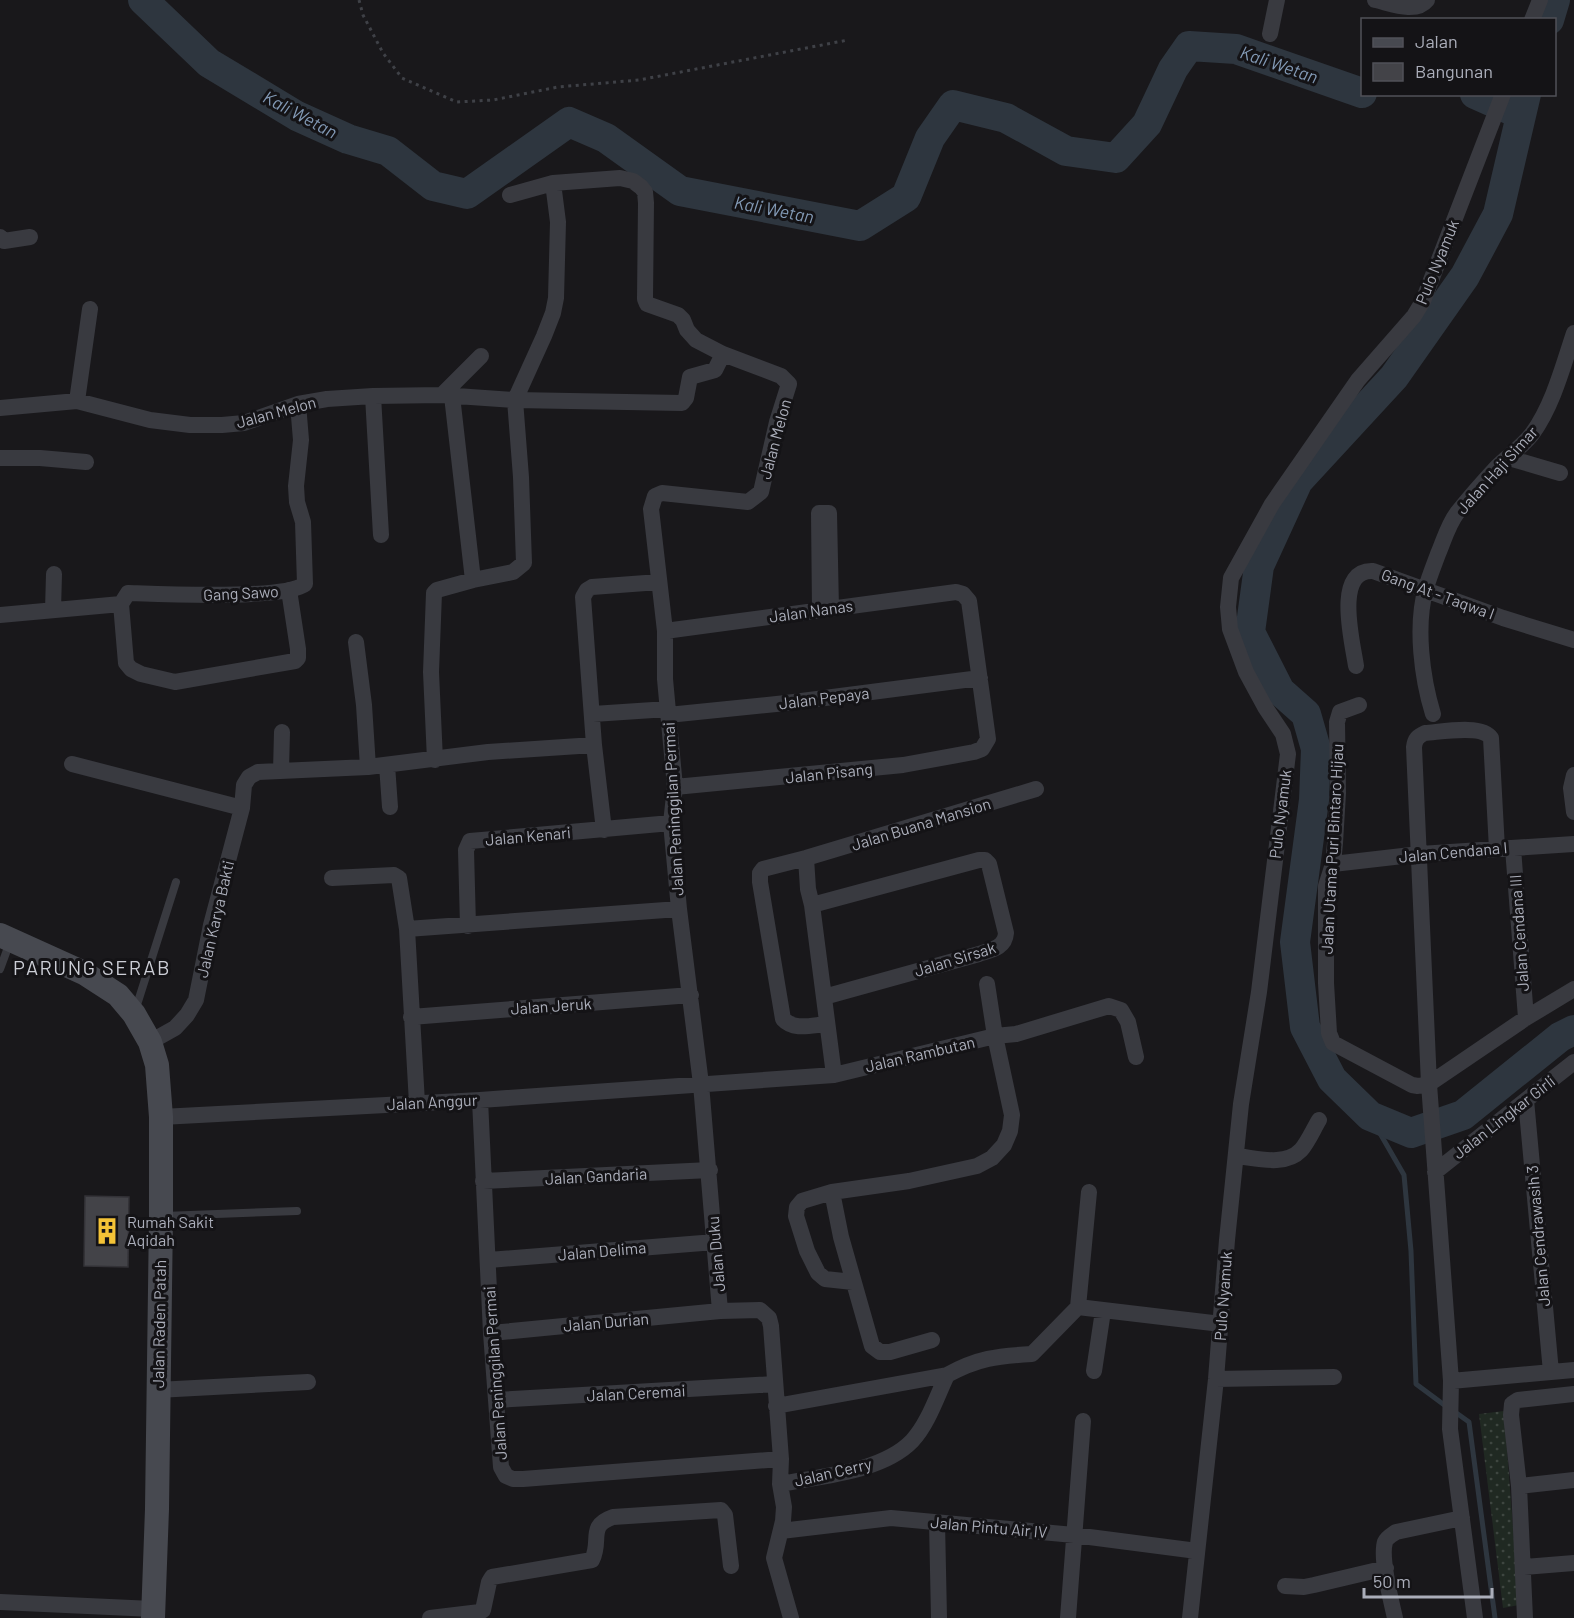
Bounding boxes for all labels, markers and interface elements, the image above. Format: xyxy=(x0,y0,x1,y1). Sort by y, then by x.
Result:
legend xyxy=(1361,18,1556,96)
text: Jalan xyxy=(1415,30,1458,52)
water label: Kali Wetan xyxy=(1238,41,1321,88)
text: Bangunan xyxy=(1415,60,1493,82)
water label: Kali Wetan xyxy=(260,85,341,143)
water label: Kali Wetan xyxy=(732,191,816,228)
street label: Pulo Nyamuk xyxy=(1411,217,1462,307)
street label: Jalan Melon xyxy=(234,392,318,431)
street label: Jalan Melon xyxy=(755,397,794,481)
street label: Jalan Haji Simar xyxy=(1452,422,1541,517)
street label: Gang At - Taqwa I xyxy=(1379,564,1497,623)
street label: Gang Sawo xyxy=(203,581,279,604)
street label: Jalan Nanas xyxy=(768,595,854,626)
street label: Jalan Pepaya xyxy=(778,683,870,712)
street label: Jalan Peninggilan Permai xyxy=(658,722,687,896)
street label: Jalan Utama Puri Bintaro Hijau xyxy=(1316,743,1347,955)
street label: Jalan Pisang xyxy=(784,758,874,787)
street label: Pulo Nyamuk xyxy=(1265,768,1294,860)
street label: Jalan Buana Mansion xyxy=(849,793,993,854)
street label: Jalan Kenari xyxy=(484,822,572,849)
street label: Jalan Cendana I xyxy=(1398,837,1508,866)
street label: Jalan Karya Bakti xyxy=(192,858,237,979)
street label: Jalan Cendana III xyxy=(1505,874,1532,992)
street label: Jalan Sirsak xyxy=(912,937,998,980)
district label: PARUNG SERAB xyxy=(13,955,171,979)
street label: Jalan Jeruk xyxy=(510,993,592,1018)
street label: Jalan Rambutan xyxy=(863,1032,977,1075)
street label: Jalan Lingkar Girli xyxy=(1449,1071,1558,1162)
street label: Jalan Anggur xyxy=(386,1090,478,1113)
street label: Jalan Gandaria xyxy=(544,1163,648,1188)
street label: Jalan Cendrawasih 3 xyxy=(1522,1165,1553,1308)
place label: Rumah Sakit Aqidah xyxy=(127,1212,214,1249)
street label: Jalan Duku xyxy=(703,1215,728,1293)
building icon: Rumah Sakit Aqidah xyxy=(92,1216,122,1246)
street label: Jalan Delima xyxy=(557,1237,647,1264)
street label: Pulo Nyamuk xyxy=(1210,1251,1235,1341)
street label: Jalan Raden Patah xyxy=(148,1260,169,1388)
street label: Jalan Peninggilan Permai xyxy=(479,1286,510,1461)
street label: Jalan Durian xyxy=(562,1308,650,1335)
street label: Jalan Ceremai xyxy=(586,1380,686,1405)
street label: Jalan Cerry xyxy=(792,1453,874,1490)
street label: Jalan Pintu Air IV xyxy=(930,1512,1048,1541)
scale bar xyxy=(1364,1561,1492,1599)
text: 50 m xyxy=(1373,1570,1411,1592)

